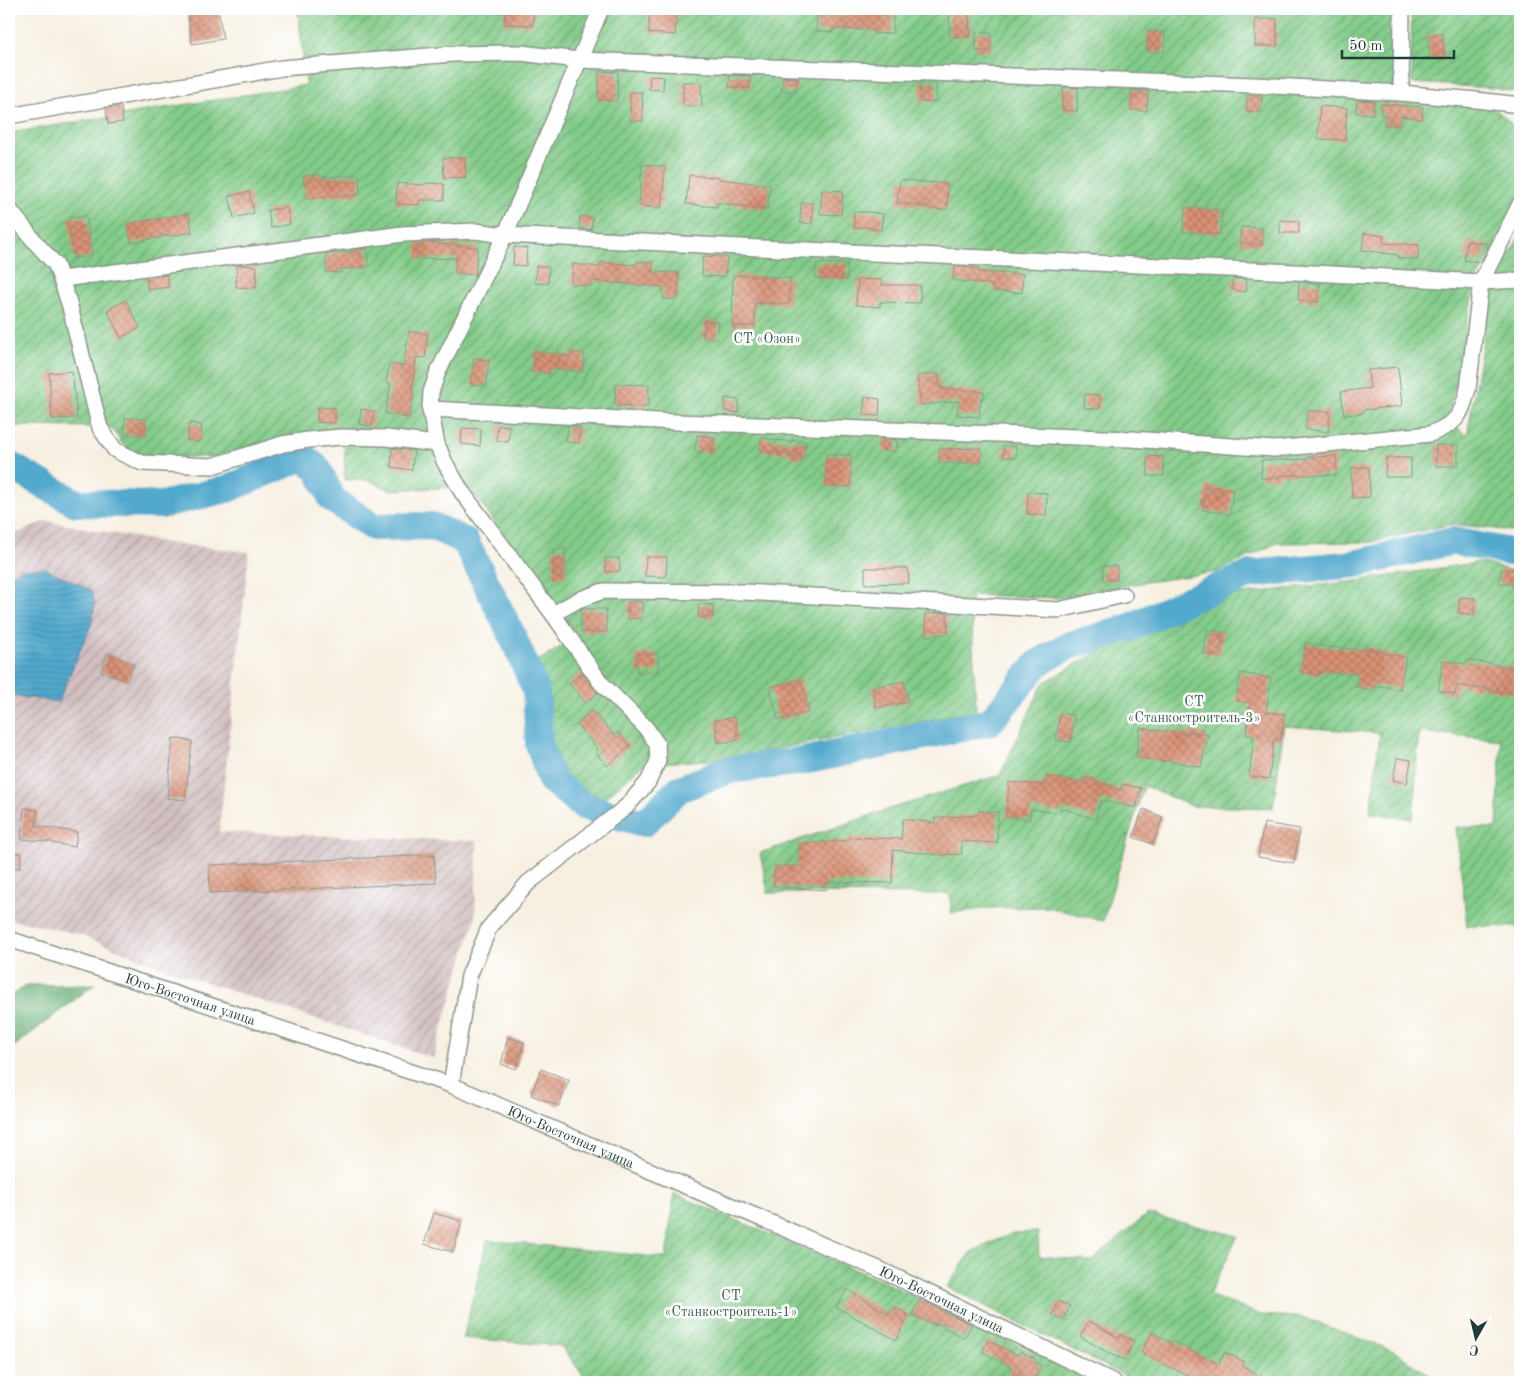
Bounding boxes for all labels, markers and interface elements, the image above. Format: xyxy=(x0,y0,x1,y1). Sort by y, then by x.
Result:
scale bar xyxy=(1342,28,1454,60)
text: 50 m xyxy=(1349,39,1383,54)
park label: СТ «Озон» xyxy=(733,332,801,346)
park label: СТ «Станкостроитель-3» xyxy=(1128,695,1260,725)
street label: Юго-Восточная улица xyxy=(123,972,257,1028)
street label: Юго-Восточная улица xyxy=(505,1104,636,1171)
street label: Юго-Восточная улица xyxy=(877,1264,1006,1336)
park label: СТ «Станкостроитель-1» xyxy=(665,1289,797,1319)
north arrow xyxy=(1452,1314,1502,1364)
text: С xyxy=(1469,1342,1480,1357)

